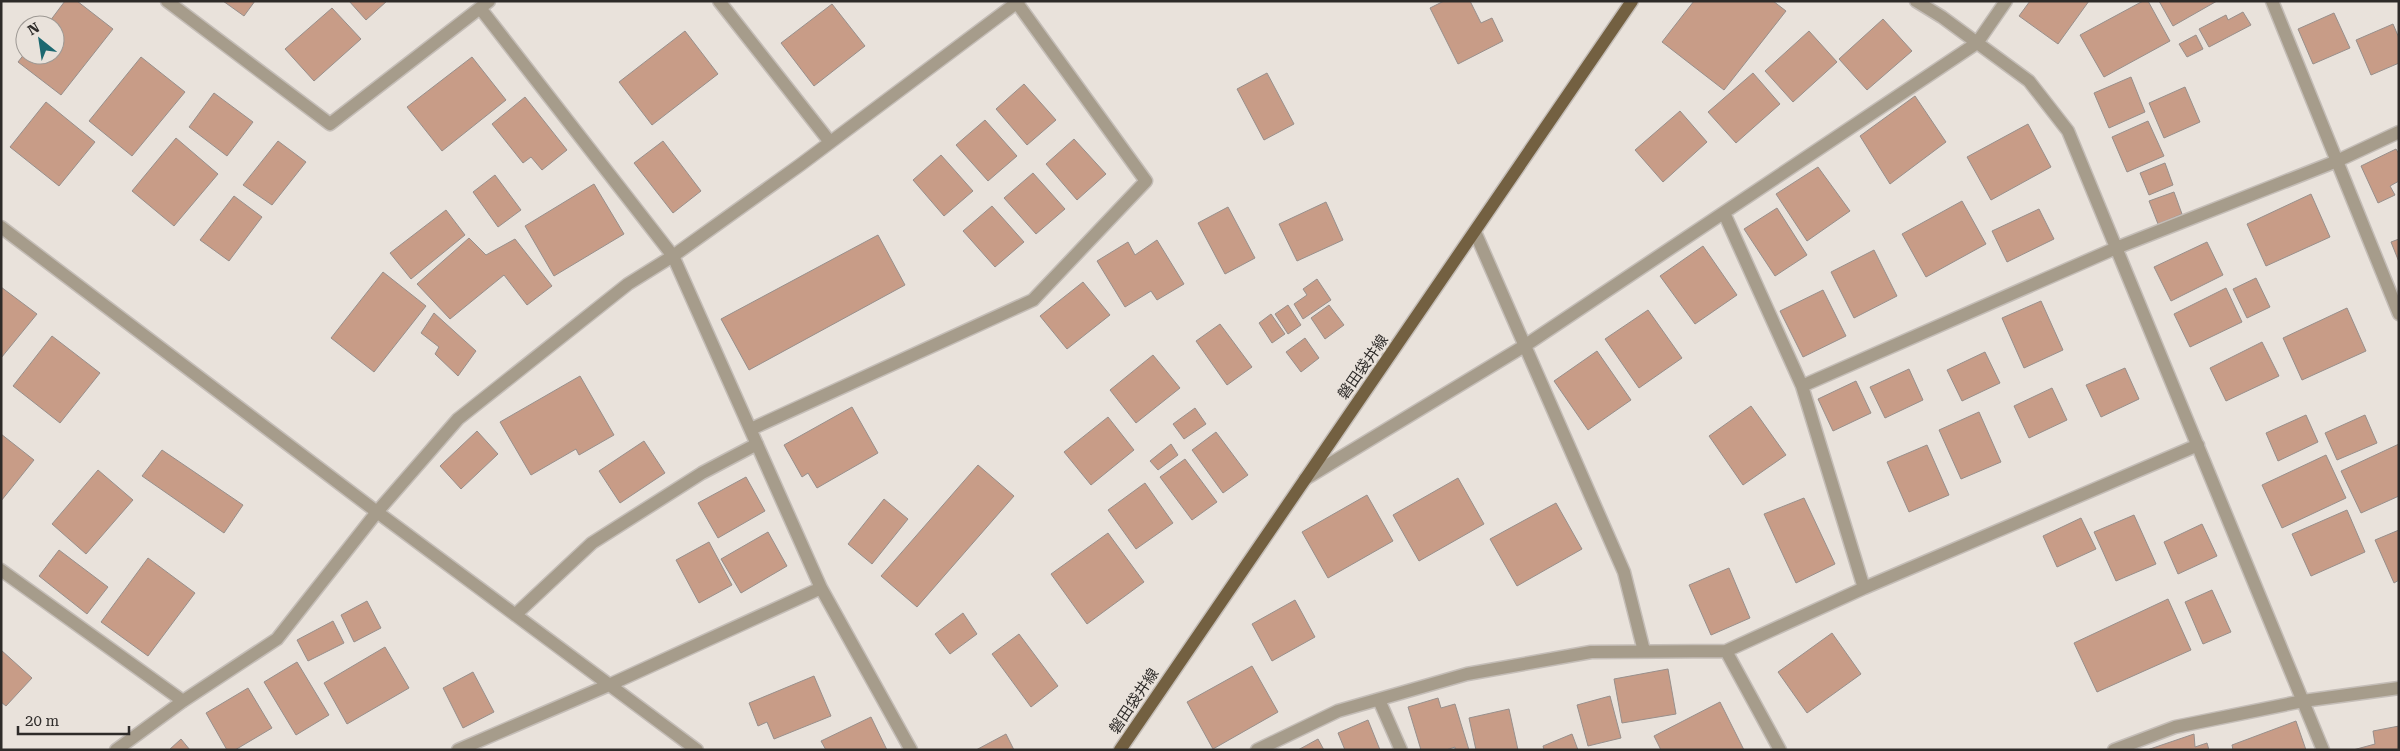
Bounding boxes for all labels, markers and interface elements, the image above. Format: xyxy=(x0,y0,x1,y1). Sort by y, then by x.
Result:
north arrow xyxy=(15,15,65,65)
text: N xyxy=(25,19,42,38)
street label: 磐田袋井線 xyxy=(1334,331,1392,403)
street label: 磐田袋井線 xyxy=(1106,665,1162,737)
scale bar xyxy=(18,704,129,736)
text: 20 m xyxy=(25,712,60,730)

